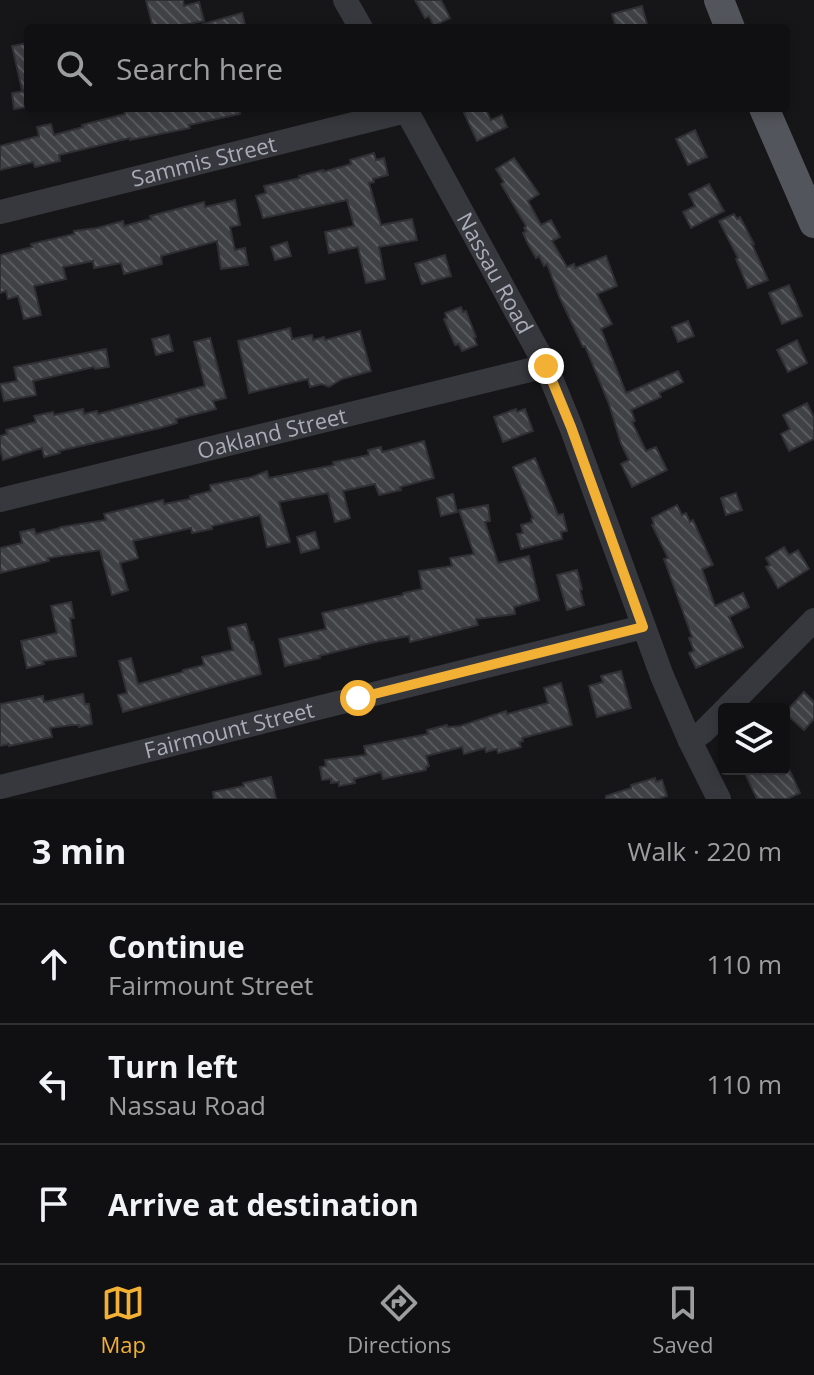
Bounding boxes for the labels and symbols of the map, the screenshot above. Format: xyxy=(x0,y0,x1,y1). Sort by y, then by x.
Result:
street label: Sammis Street xyxy=(128,128,279,193)
street label: Nassau Road xyxy=(451,207,541,338)
route end xyxy=(528,348,564,384)
street label: Oakland Street xyxy=(194,399,350,465)
route start xyxy=(340,680,376,716)
street label: Fairmount Street xyxy=(141,693,317,765)

